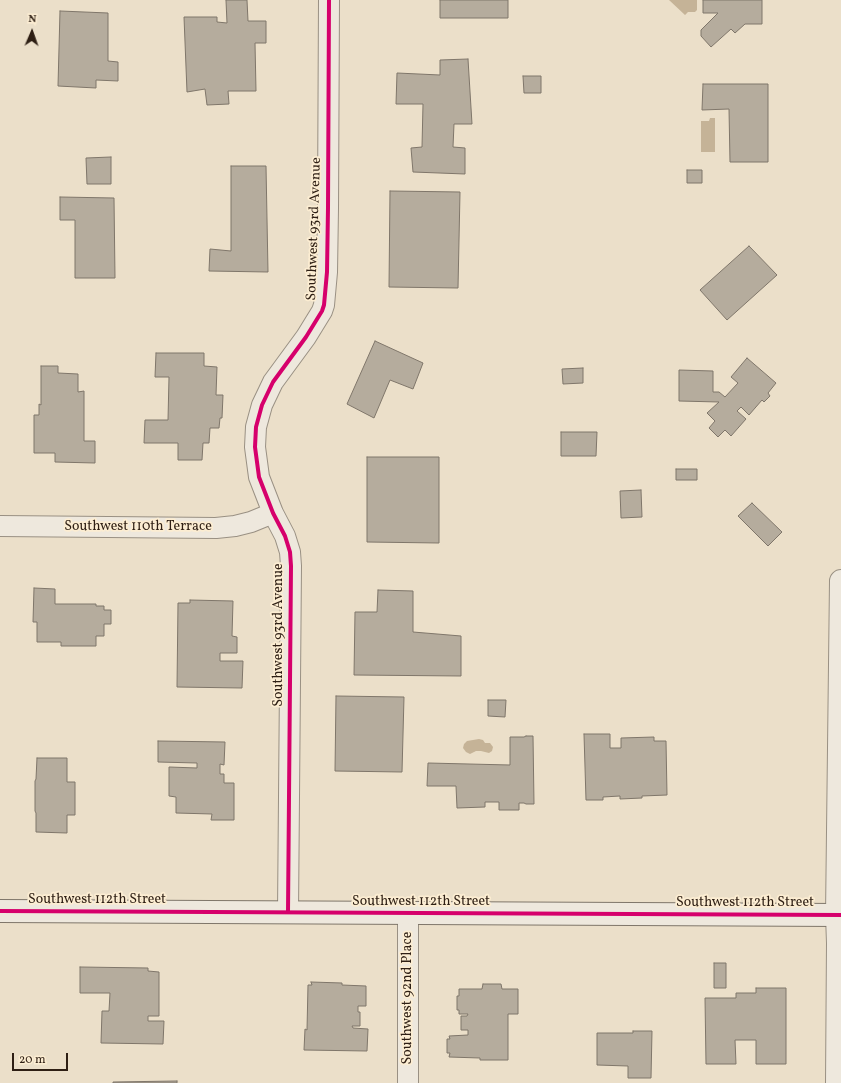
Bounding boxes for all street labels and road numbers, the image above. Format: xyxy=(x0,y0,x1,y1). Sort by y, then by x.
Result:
street label: Southwest 93rd Avenue xyxy=(304,157,326,301)
street label: Southwest 110th Terrace xyxy=(64,519,212,535)
street label: Southwest 93rd Avenue xyxy=(271,563,287,707)
street label: Southwest 112th Street xyxy=(28,892,166,908)
street label: Southwest 112th Street xyxy=(352,894,490,910)
street label: Southwest 112th Street xyxy=(676,895,814,911)
street label: Southwest 92nd Place xyxy=(400,932,416,1064)

